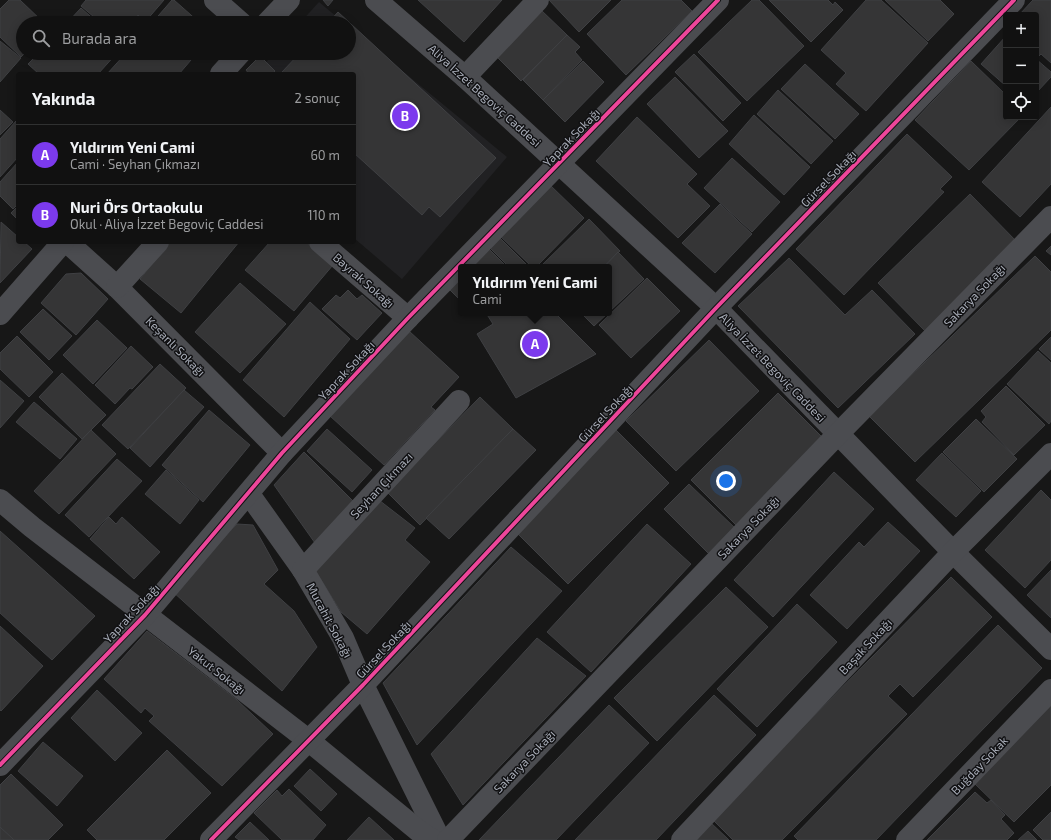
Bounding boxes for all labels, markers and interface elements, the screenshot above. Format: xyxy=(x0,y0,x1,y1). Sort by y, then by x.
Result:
map controls xyxy=(1003,12,1039,120)
button: + xyxy=(1003,12,1039,48)
search box xyxy=(16,16,356,60)
icon: search xyxy=(30,27,52,49)
text: Burada ara xyxy=(62,29,137,47)
street label: Aliya İzzet Begoviç Caddesi xyxy=(425,41,544,150)
button: − xyxy=(1003,48,1039,84)
button: locate xyxy=(1003,84,1039,120)
text: Yakında xyxy=(32,88,95,108)
text: 2 sonuç xyxy=(294,90,340,106)
pin: B xyxy=(392,101,418,131)
street label: Yaprak Sokağı xyxy=(540,105,602,169)
text: Yıldırım Yeni Cami xyxy=(70,138,195,156)
text: A xyxy=(41,147,49,163)
text: 60 m xyxy=(310,147,340,163)
street label: Gürsel Sokağı xyxy=(797,147,859,209)
text: Cami · Seyhan Çıkmazı xyxy=(70,156,200,172)
text: Nuri Örs Ortaokulu xyxy=(70,198,203,216)
text: B xyxy=(41,207,49,223)
text: 110 m xyxy=(308,207,340,223)
text: Okul · Aliya İzzet Begoviç Caddesi xyxy=(70,216,264,232)
street label: Bayrak Sokağı xyxy=(331,250,397,310)
street label: Sakarya Sokağı xyxy=(940,261,1008,329)
popup xyxy=(458,264,612,316)
text: Yıldırım Yeni Cami xyxy=(473,273,597,291)
text: Cami xyxy=(473,291,502,307)
street label: Aliya İzzet Begoviç Caddesi xyxy=(716,309,829,425)
street label: Keşanlı Sokağı xyxy=(143,313,209,379)
pin: A xyxy=(522,329,548,359)
street label: Yaprak Sokağı xyxy=(315,338,377,402)
street label: Gürsel Sokağı xyxy=(575,381,635,445)
street label: Seyhan Çıkmazı xyxy=(347,449,416,521)
your location xyxy=(716,471,736,491)
street label: Sakarya Sokağı xyxy=(714,493,782,561)
street label: Mucahit Sokağı xyxy=(304,580,356,660)
street label: Yaprak Sokağı xyxy=(100,581,162,645)
street label: Başak Sokağı xyxy=(836,615,895,678)
street label: Gürsel Sokağı xyxy=(353,617,413,681)
street label: Yakut Sokağı xyxy=(186,643,248,697)
street label: Sakarya Sokağı xyxy=(490,727,558,795)
street label: Buğday Sokak xyxy=(948,733,1010,797)

